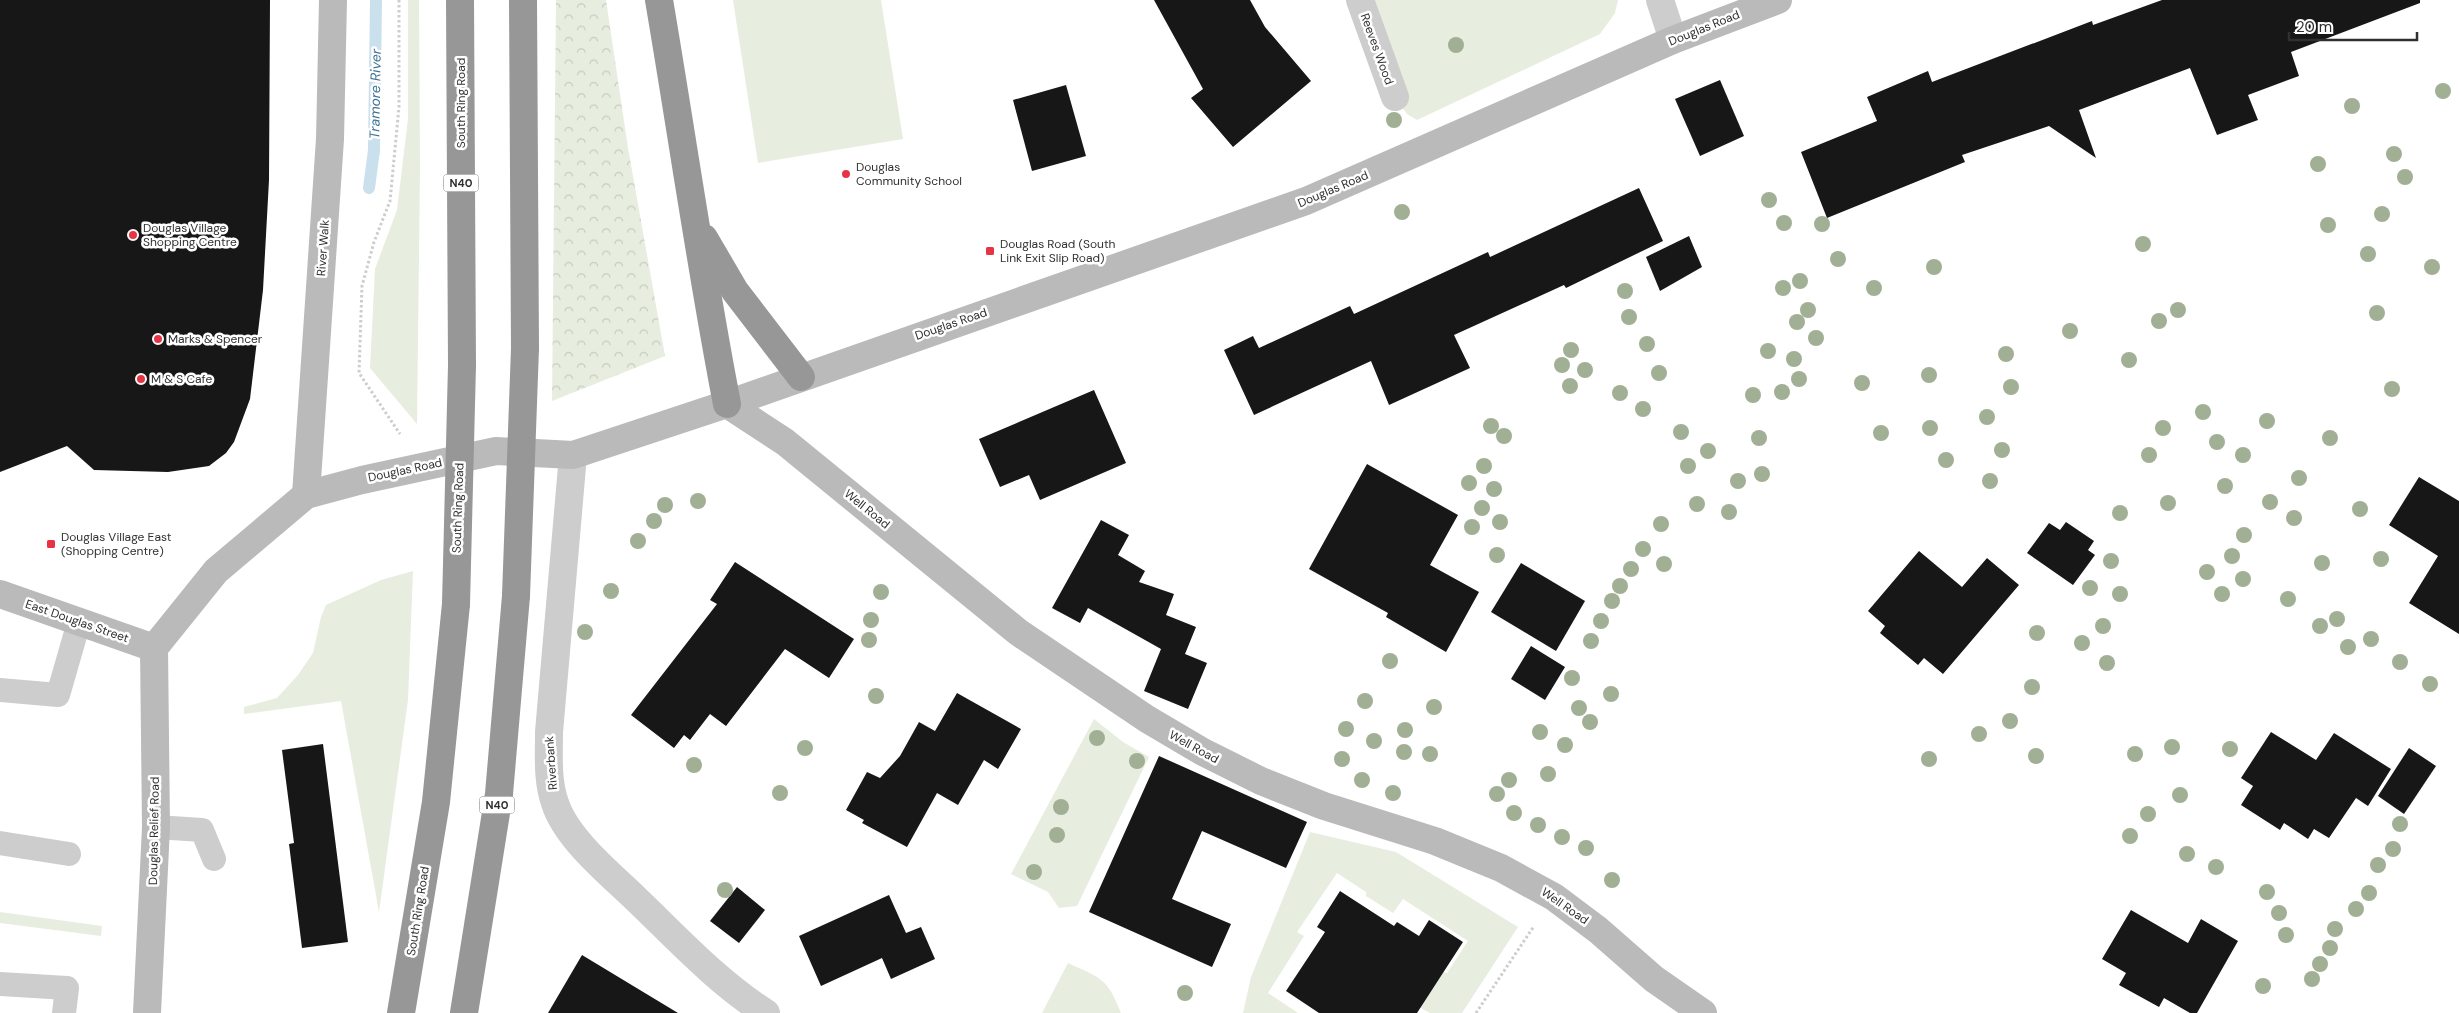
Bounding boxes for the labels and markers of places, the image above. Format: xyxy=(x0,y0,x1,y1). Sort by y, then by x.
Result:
place label: Douglas Community School xyxy=(856,159,962,189)
marker: Douglas Community School xyxy=(840,168,852,180)
place label: Douglas Village Shopping Centre xyxy=(143,220,237,250)
marker: Douglas Village Shopping Centre xyxy=(127,229,139,241)
place label: Douglas Road (South Link Exit Slip Road) xyxy=(1000,236,1116,266)
marker: Douglas Road (South Link Exit Slip Road) xyxy=(984,245,996,257)
place label: Marks & Spencer xyxy=(168,331,263,347)
marker: Marks & Spencer xyxy=(152,333,164,345)
place label: M & S Cafe xyxy=(151,371,212,387)
marker: M & S Cafe xyxy=(135,373,147,385)
place label: Douglas Village East (Shopping Centre) xyxy=(61,529,172,559)
marker: Douglas Village East (Shopping Centre) xyxy=(45,538,57,550)

